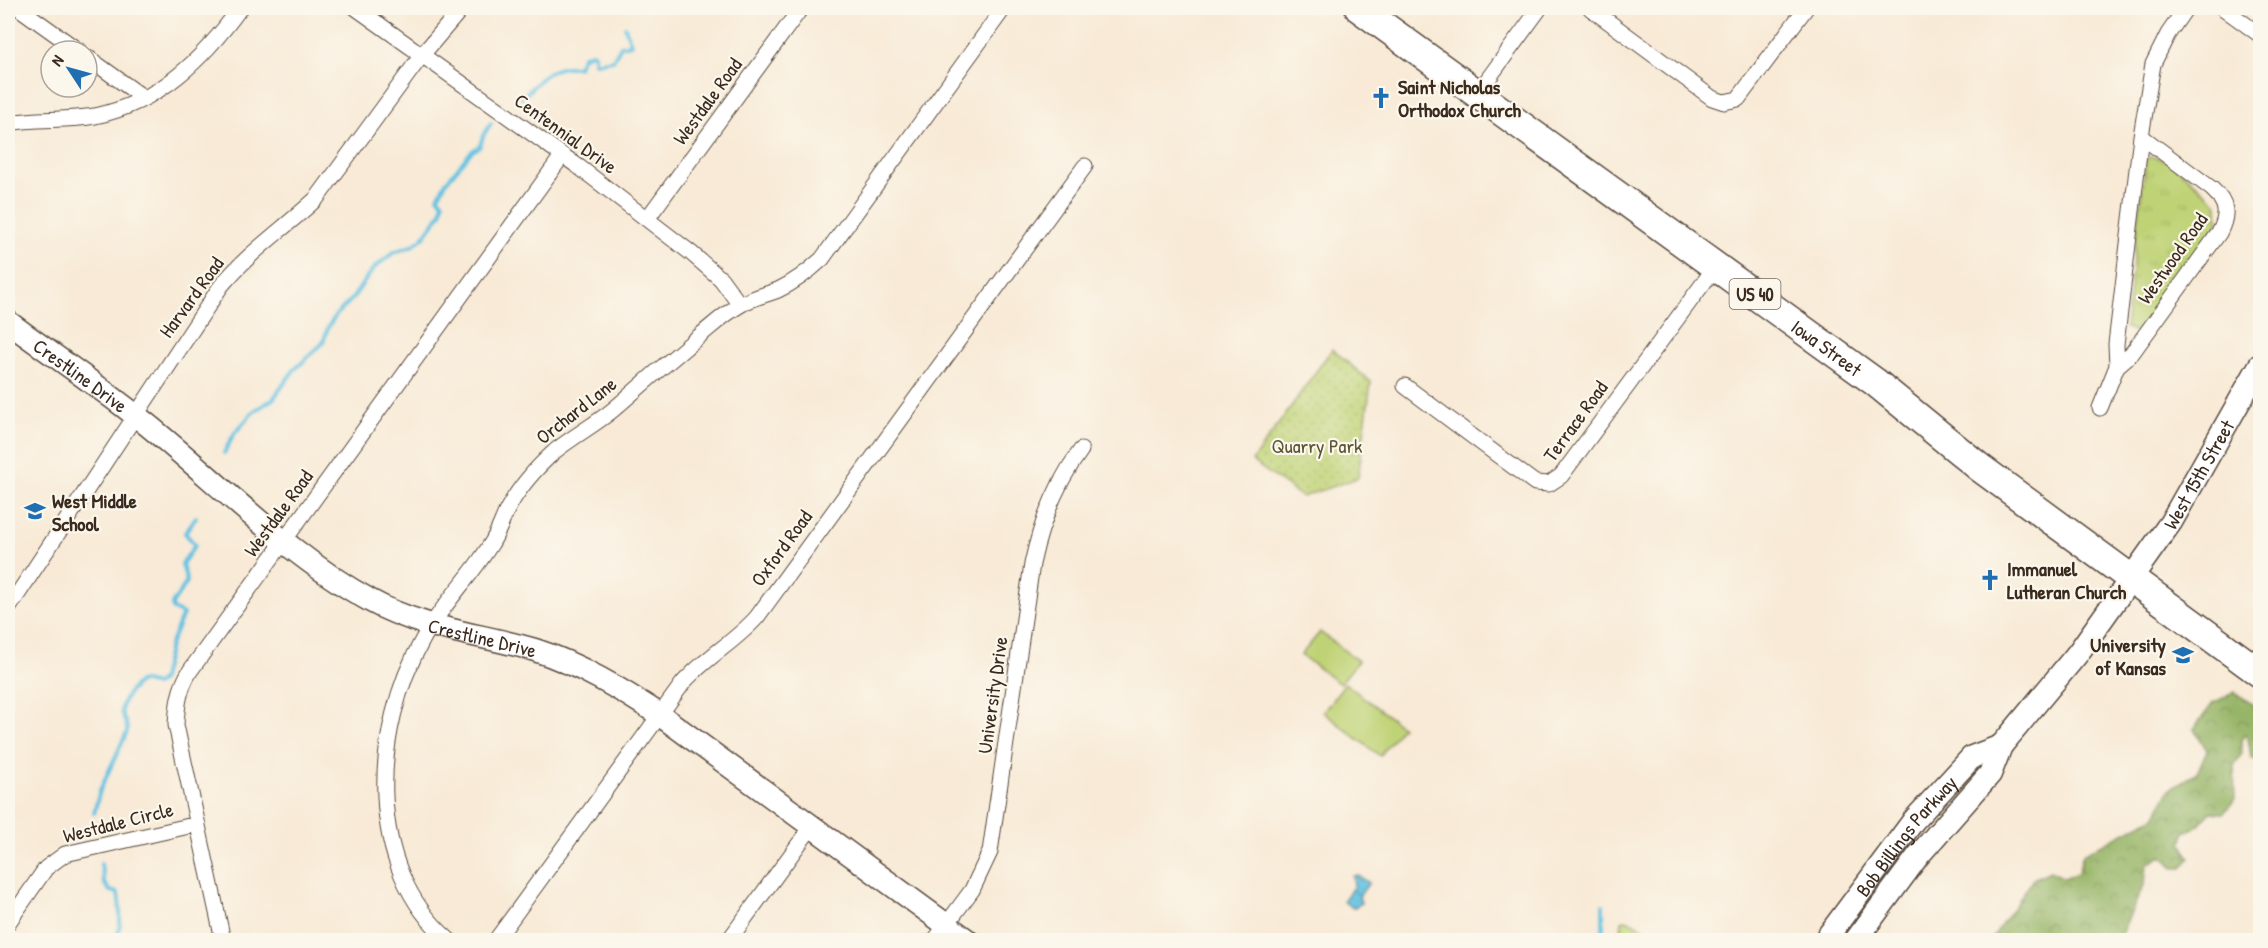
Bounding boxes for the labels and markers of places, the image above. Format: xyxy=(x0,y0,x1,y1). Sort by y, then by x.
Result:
place label: Saint Nicholas Orthodox Church xyxy=(1398,73,1521,123)
church icon: Saint Nicholas Orthodox Church xyxy=(1369,86,1393,110)
place label: West Middle School xyxy=(52,487,137,537)
school or university icon: West Middle School xyxy=(23,499,47,523)
place label: Immanuel Lutheran Church xyxy=(2007,555,2127,605)
church icon: Immanuel Lutheran Church xyxy=(1978,568,2002,592)
place label: University of Kansas xyxy=(2090,631,2167,681)
school or university icon: University of Kansas xyxy=(2171,643,2195,667)

